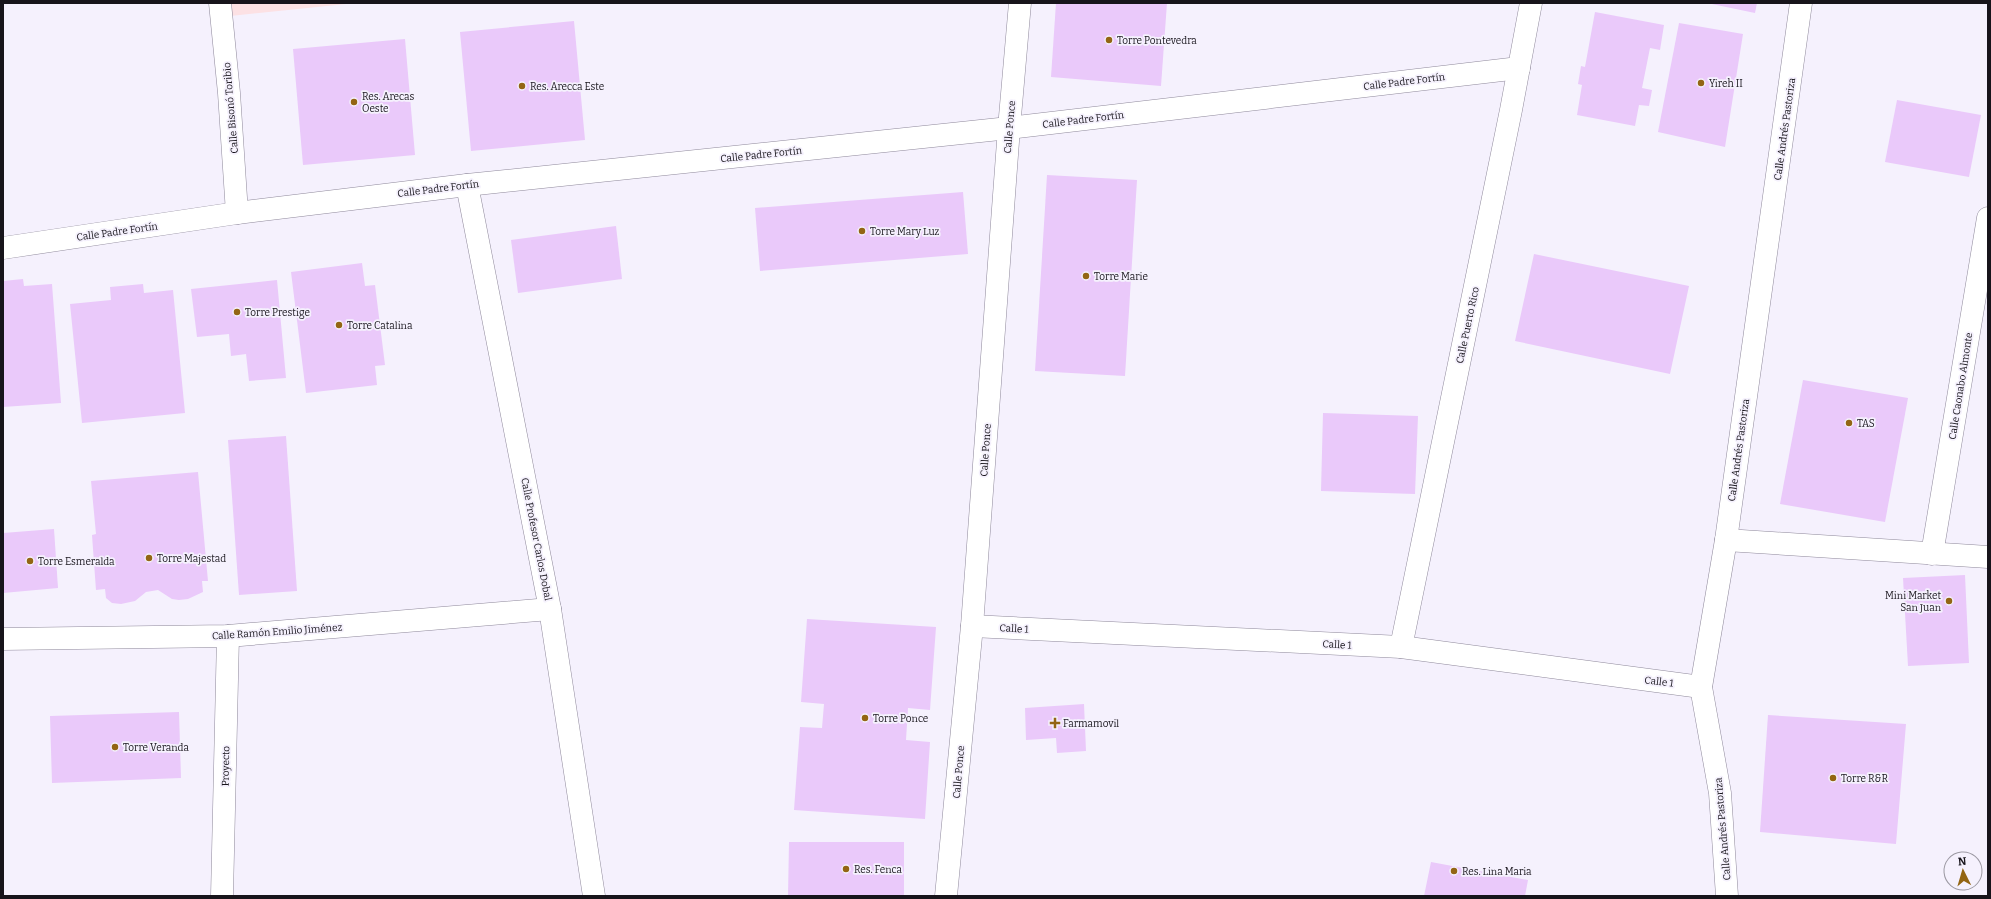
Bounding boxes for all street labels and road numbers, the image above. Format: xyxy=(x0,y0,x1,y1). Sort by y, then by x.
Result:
street label: Calle Bisonó Toribio xyxy=(221,61,241,154)
street label: Calle Padre Fortín xyxy=(1363,70,1446,93)
street label: Calle Andrés Pastoriza xyxy=(1772,77,1798,181)
street label: Calle Ponce xyxy=(1002,100,1018,154)
street label: Calle Padre Fortín xyxy=(1042,108,1125,131)
street label: Calle Padre Fortín xyxy=(720,144,803,165)
street label: Calle Padre Fortín xyxy=(397,177,480,200)
street label: Calle Padre Fortín xyxy=(76,219,159,244)
street label: Calle Puerto Rico xyxy=(1454,285,1482,365)
street label: Calle Caonabo Almonte xyxy=(1947,332,1975,441)
street label: Calle Andrés Pastoriza xyxy=(1726,398,1752,502)
street label: Calle Ponce xyxy=(978,423,994,477)
street label: Calle Profesor Carlos Dobal xyxy=(518,477,554,602)
street label: Calle Ramón Emilio Jiménez xyxy=(212,621,343,643)
street label: Calle 1 xyxy=(999,622,1029,636)
street label: Calle 1 xyxy=(1322,638,1352,652)
street label: Calle 1 xyxy=(1644,674,1674,690)
street label: Proyecto xyxy=(220,745,232,786)
street label: Calle Ponce xyxy=(951,745,967,799)
street label: Calle Andrés Pastoriza xyxy=(1712,776,1733,881)

